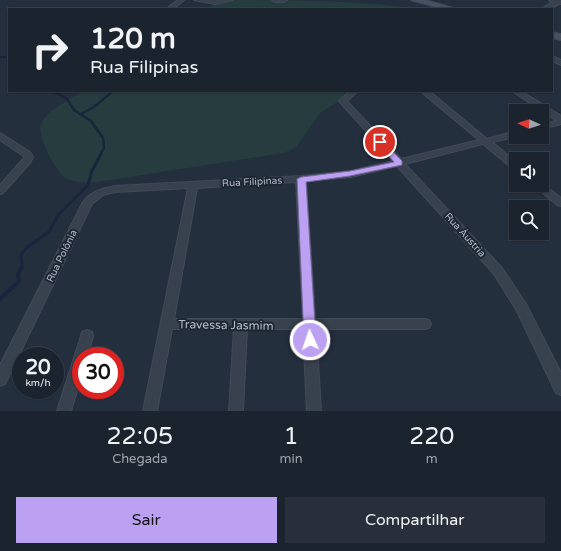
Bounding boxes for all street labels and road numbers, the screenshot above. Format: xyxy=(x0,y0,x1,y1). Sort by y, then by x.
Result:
street label: Rua Filipinas xyxy=(222,174,283,190)
street label: Rua Áustria xyxy=(442,210,488,260)
street label: Rua Polônia xyxy=(44,228,80,284)
street label: Travessa Jasmim xyxy=(178,317,274,333)

